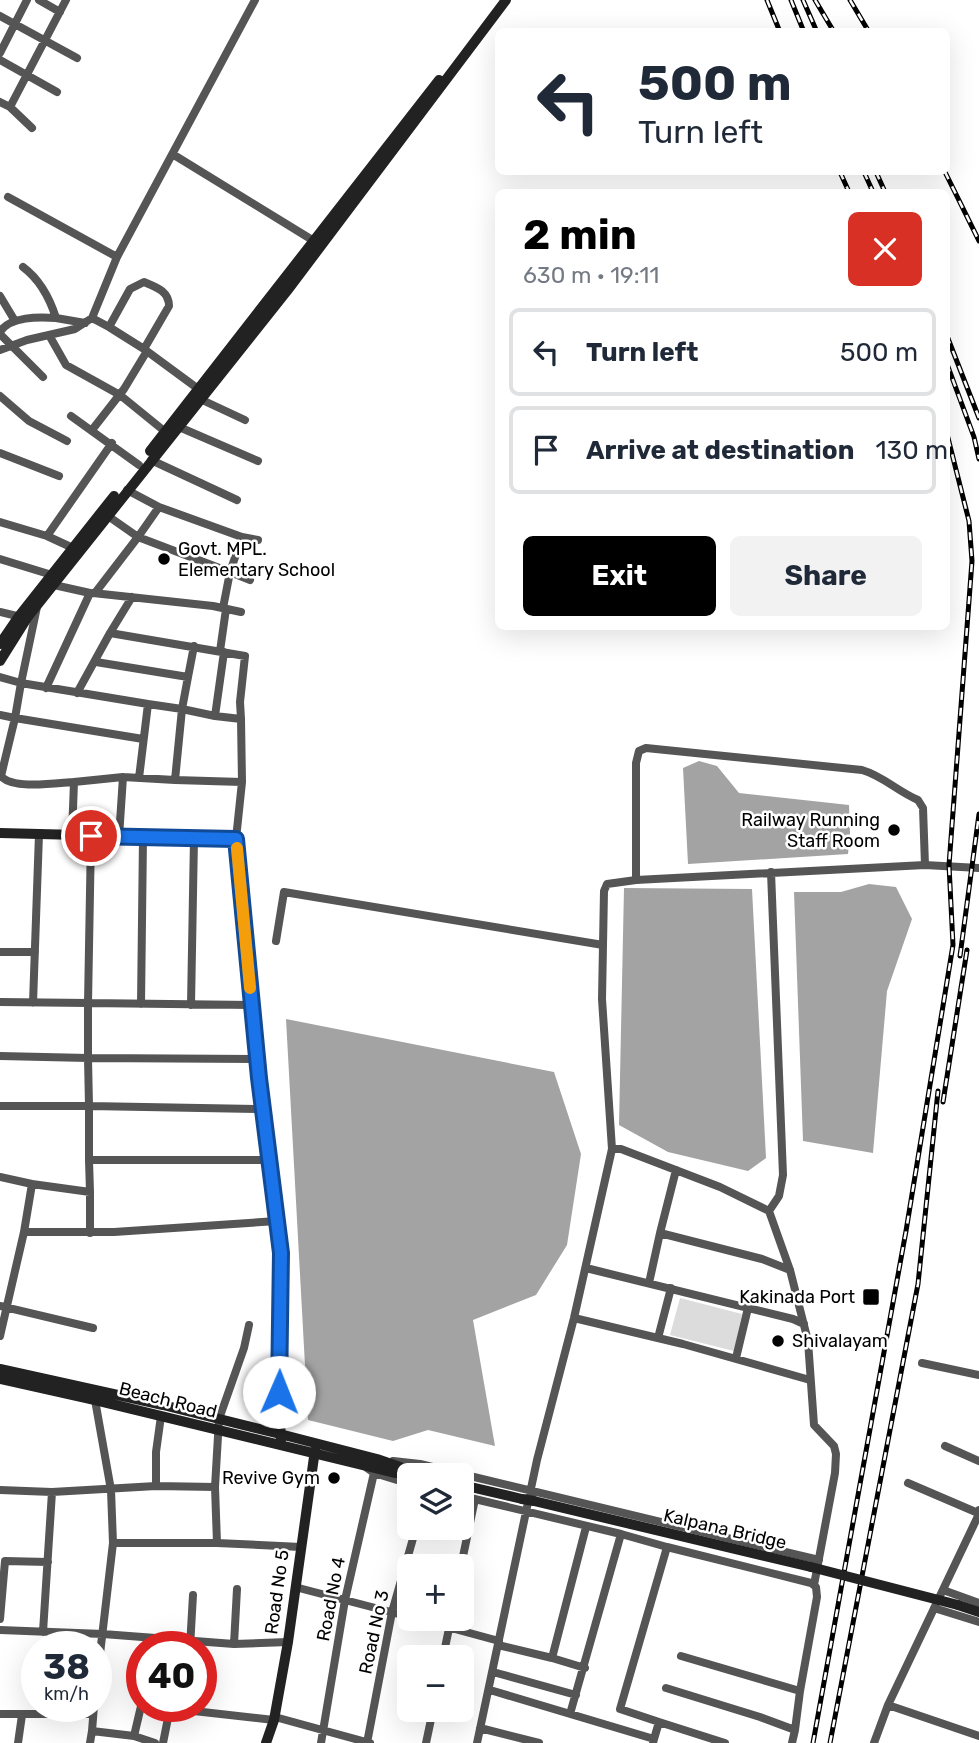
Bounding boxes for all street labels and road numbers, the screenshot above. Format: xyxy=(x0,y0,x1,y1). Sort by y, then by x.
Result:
street label: Beach Road xyxy=(117,1377,219,1423)
street label: Kalpana Bridge xyxy=(661,1504,789,1554)
street label: Road No 5 xyxy=(260,1548,294,1636)
street label: Road No 4 xyxy=(312,1555,350,1643)
street label: Road No 3 xyxy=(354,1588,394,1676)

